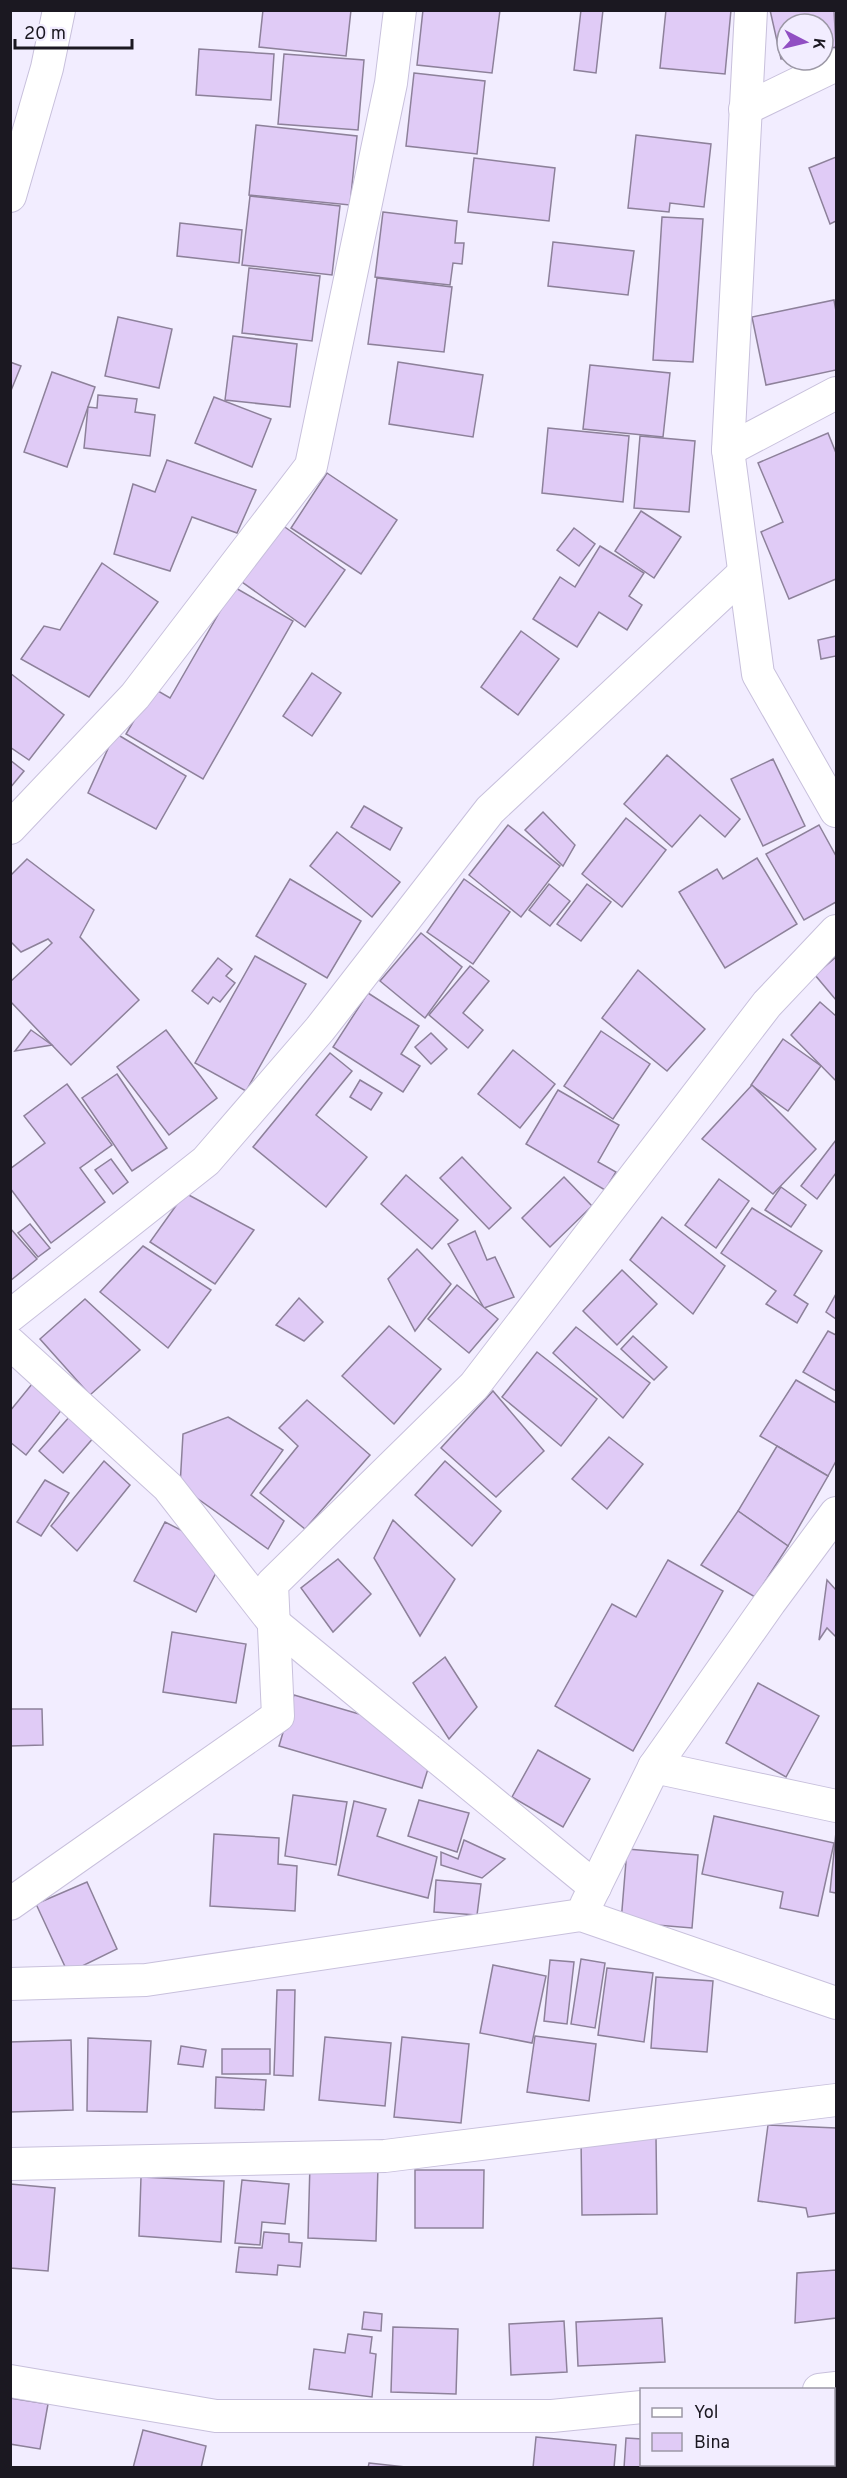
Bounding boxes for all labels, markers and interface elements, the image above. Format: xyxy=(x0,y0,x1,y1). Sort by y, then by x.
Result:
scale bar xyxy=(15,12,132,50)
north arrow xyxy=(775,12,835,72)
text: 20 m xyxy=(24,23,66,46)
text: K xyxy=(807,37,829,50)
legend xyxy=(640,2388,835,2466)
text: Yol xyxy=(694,2402,719,2425)
text: Bina xyxy=(694,2432,730,2455)

